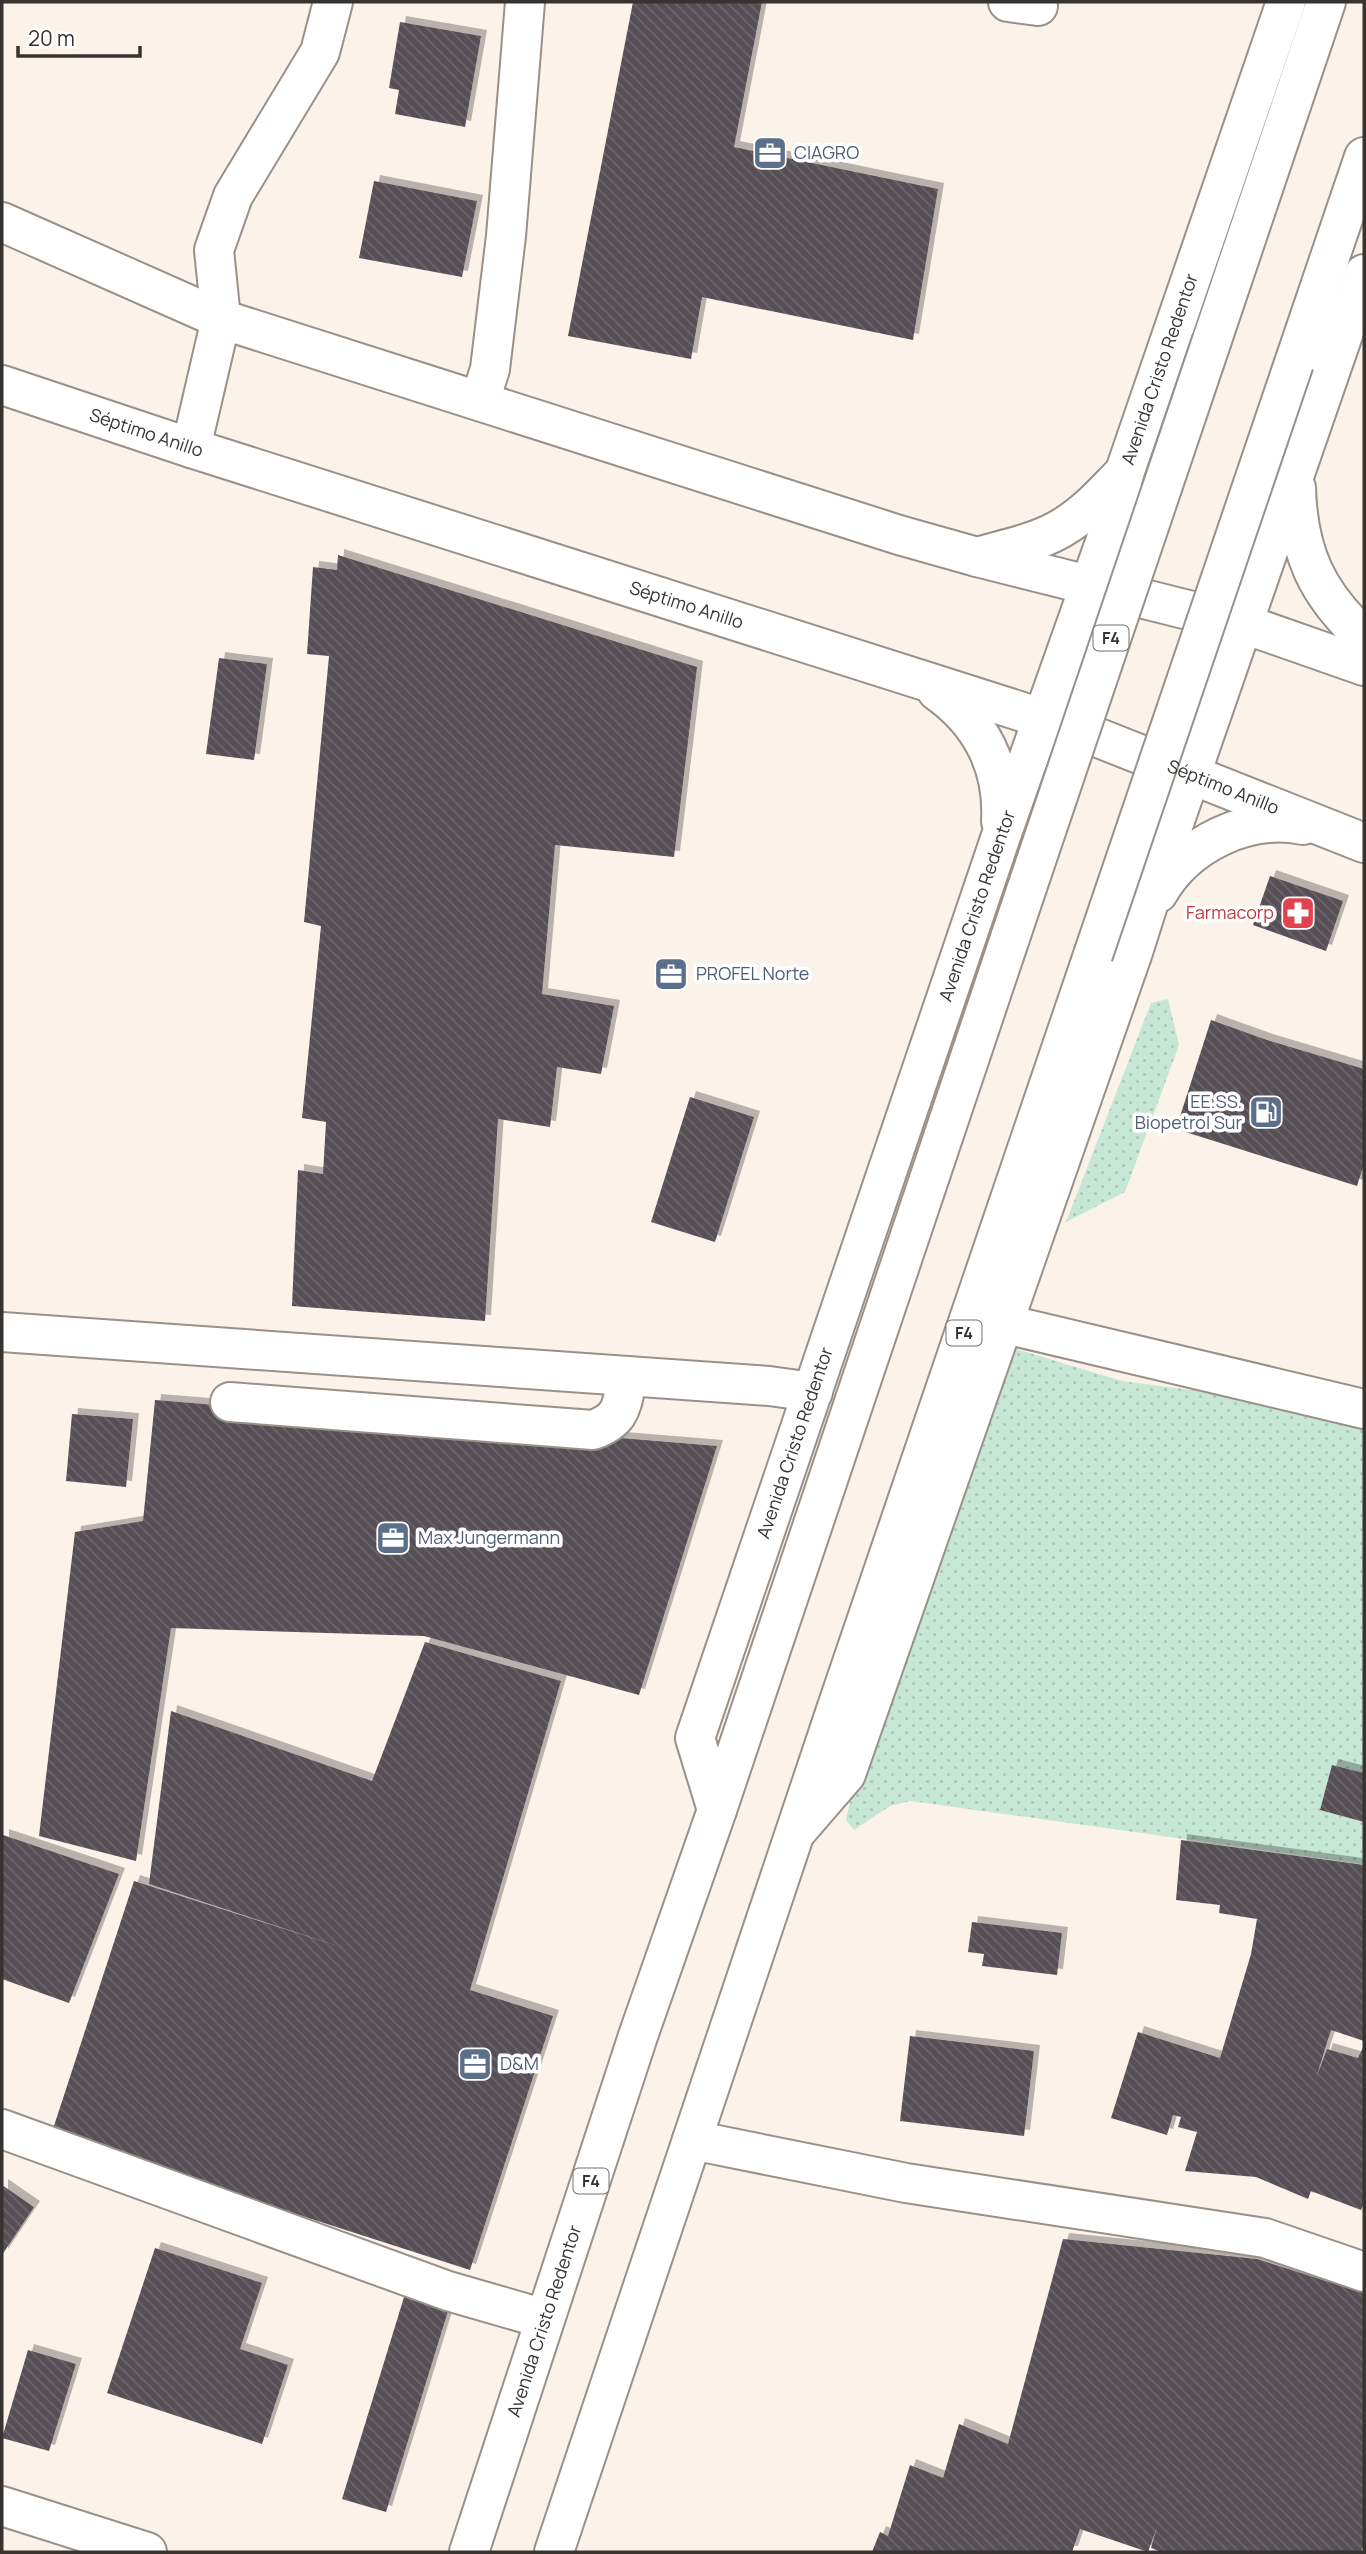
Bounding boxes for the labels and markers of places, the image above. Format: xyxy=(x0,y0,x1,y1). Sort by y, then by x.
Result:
office icon: CIAGRO xyxy=(751,134,789,172)
place label: CIAGRO xyxy=(794,140,859,164)
pharmacy icon: Farmacorp xyxy=(1279,894,1317,932)
place label: Farmacorp xyxy=(1186,900,1274,924)
office icon: PROFEL Norte xyxy=(652,955,690,993)
place label: PROFEL Norte xyxy=(696,961,809,985)
place label: EE.SS. Biopetrol Sur xyxy=(1135,1089,1243,1134)
fuel station icon: EE.SS. Biopetrol Sur xyxy=(1247,1093,1285,1131)
office icon: Max Jungermann xyxy=(374,1519,412,1557)
place label: Max Jungermann xyxy=(418,1525,560,1549)
office icon: D&M xyxy=(456,2045,494,2083)
place label: D&M xyxy=(500,2051,539,2075)

